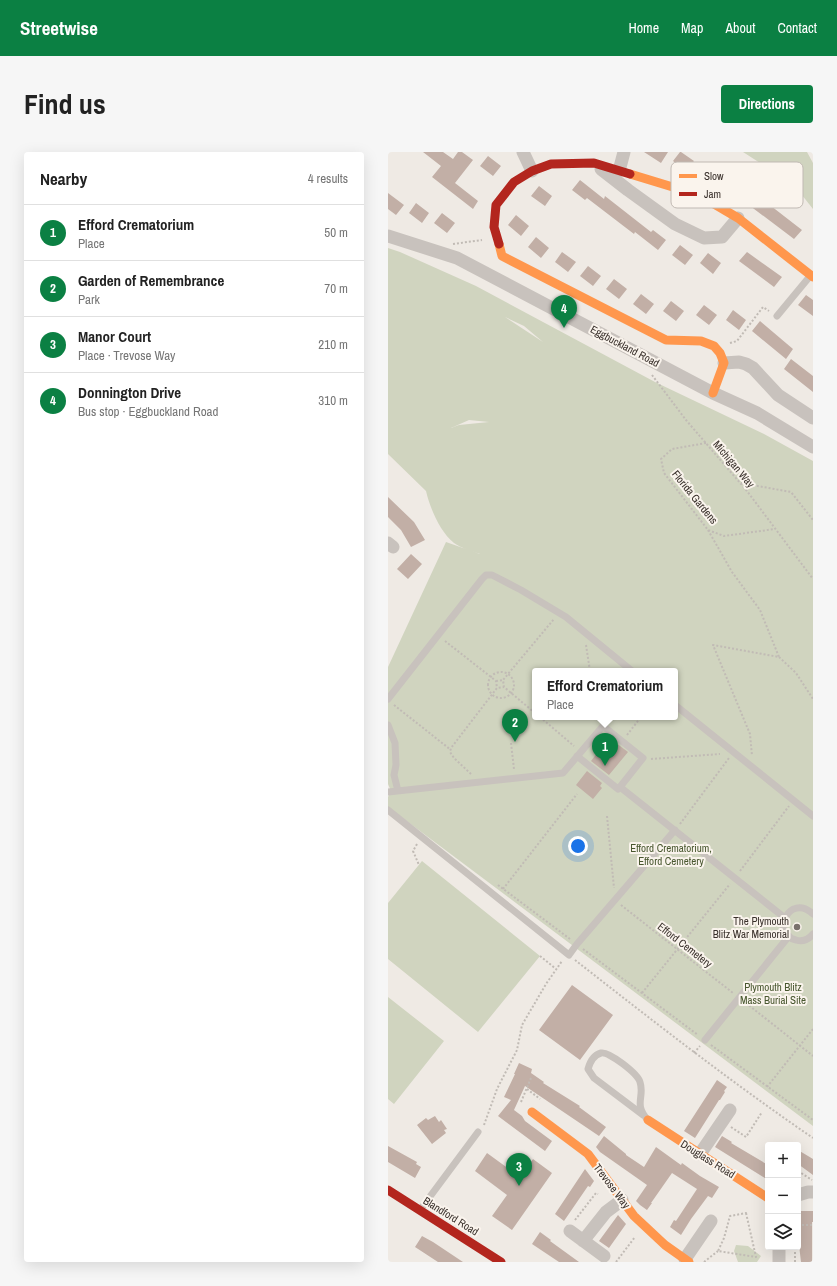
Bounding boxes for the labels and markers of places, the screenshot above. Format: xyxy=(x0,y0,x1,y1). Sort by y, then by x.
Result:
pin: 4 xyxy=(551,295,577,328)
pin: 2 xyxy=(502,709,528,742)
pin: 1 xyxy=(592,733,618,766)
place label: The Plymouth Blitz War Memorial xyxy=(713,914,789,941)
marker: The Plymouth Blitz War Memorial xyxy=(792,922,802,932)
pin: 3 xyxy=(506,1153,532,1186)

